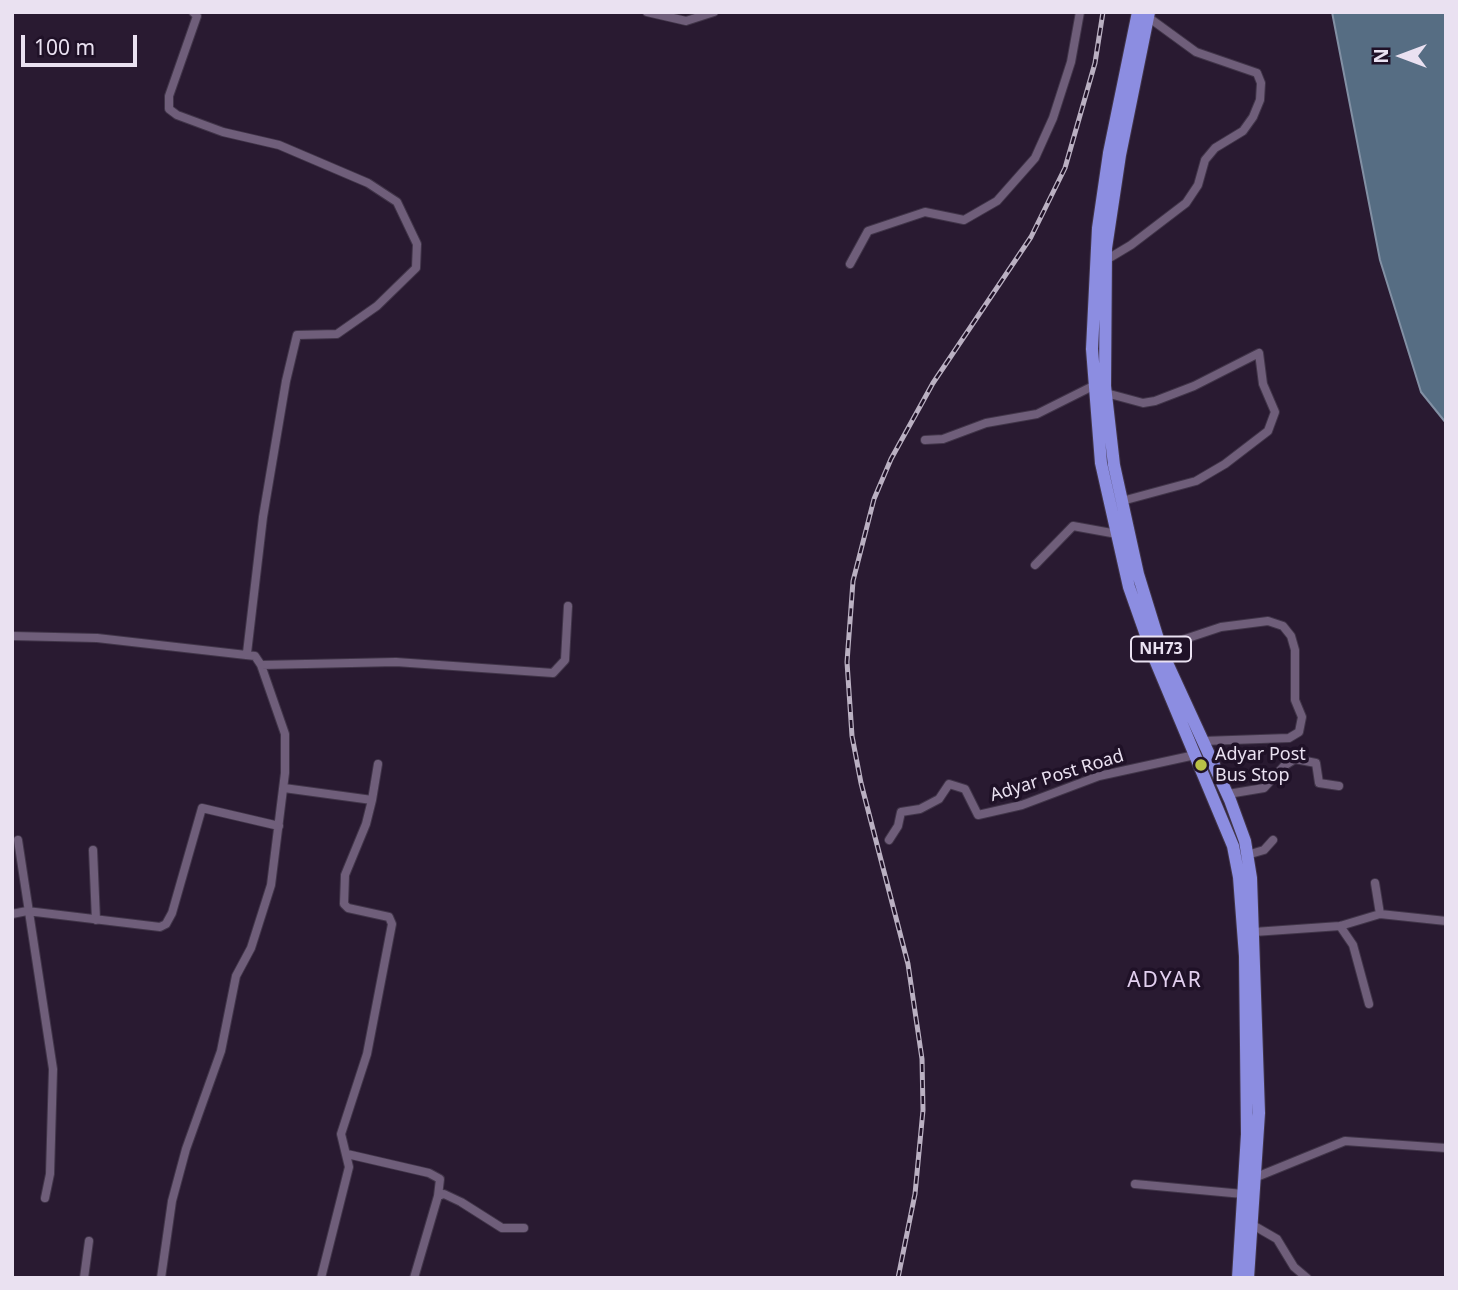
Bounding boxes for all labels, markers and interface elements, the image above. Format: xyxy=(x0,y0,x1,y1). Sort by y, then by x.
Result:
scale bar xyxy=(24,21,140,65)
north arrow xyxy=(1367,21,1437,91)
text: 100 m xyxy=(34,33,95,61)
text: N xyxy=(1368,48,1394,64)
road number: NH73 xyxy=(1131,636,1191,662)
place label: Adyar Post Bus Stop xyxy=(1215,744,1306,786)
street label: Adyar Post Road xyxy=(987,745,1127,807)
marker: Adyar Post Bus Stop xyxy=(1193,757,1209,773)
district label: ADYAR xyxy=(1128,968,1202,994)

